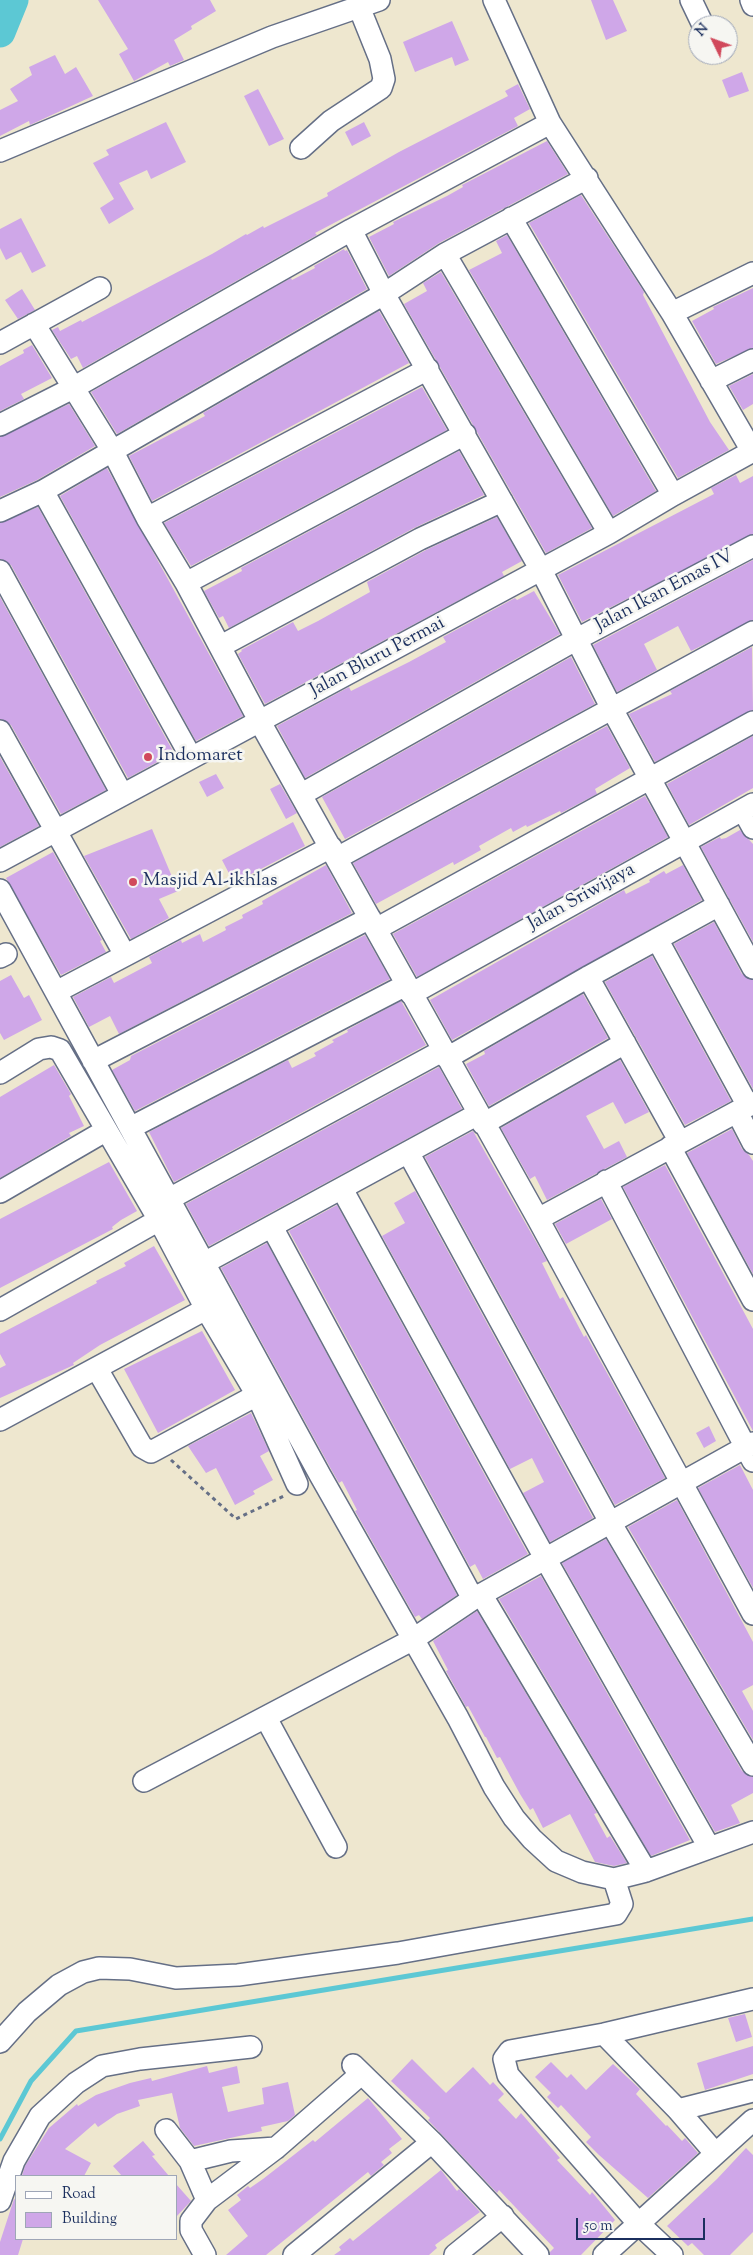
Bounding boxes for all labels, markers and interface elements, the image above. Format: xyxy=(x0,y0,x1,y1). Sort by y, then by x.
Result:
north arrow xyxy=(688,15,738,65)
text: N xyxy=(691,20,714,41)
street label: Jalan Ikan Emas IV xyxy=(592,546,738,638)
street label: Jalan Bluru Permai xyxy=(307,613,449,703)
place label: Indomaret xyxy=(158,746,243,768)
marker: Indomaret xyxy=(142,751,154,763)
street label: Jalan Sriwijaya xyxy=(524,859,640,937)
place label: Masjid Al-ikhlas xyxy=(143,871,278,893)
marker: Masjid Al-ikhlas xyxy=(127,876,139,888)
legend xyxy=(15,2175,178,2240)
text: Road xyxy=(62,2184,96,2205)
scale bar xyxy=(578,2208,707,2240)
text: Building xyxy=(62,2209,117,2230)
text: 50 m xyxy=(584,2216,613,2237)

